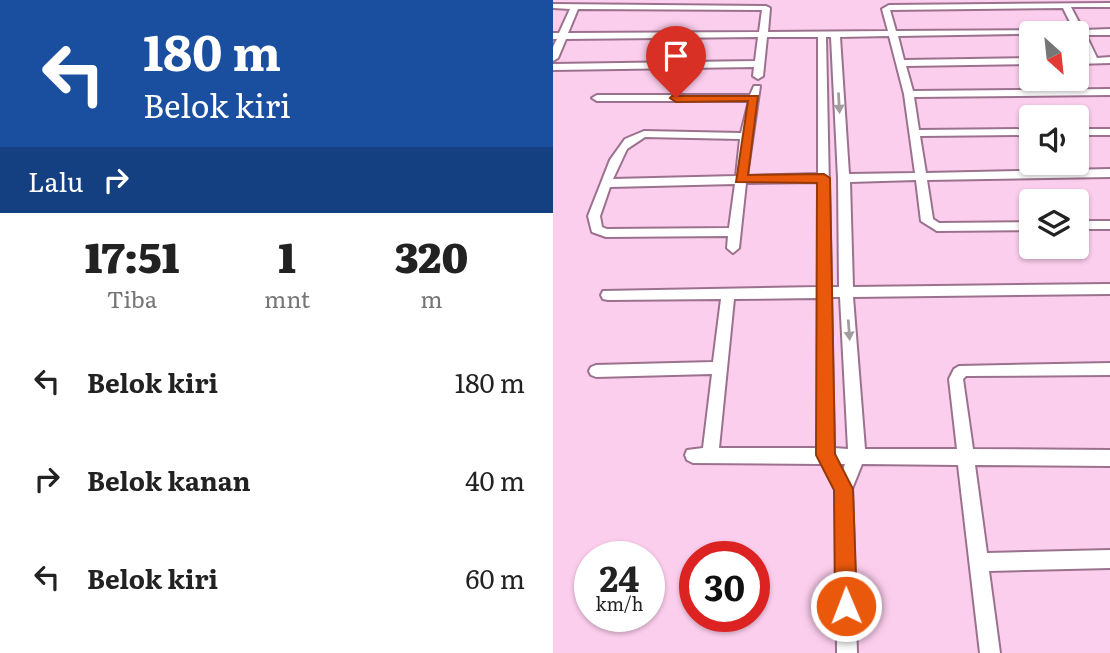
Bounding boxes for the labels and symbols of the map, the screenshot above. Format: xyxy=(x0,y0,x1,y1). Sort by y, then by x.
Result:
north arrow xyxy=(1019,21,1089,91)
pin xyxy=(646,26,706,98)
one-way arrow xyxy=(834,92,845,114)
one-way arrow xyxy=(844,320,855,342)
speed limit sign: 30 xyxy=(679,541,770,632)
position arrow xyxy=(809,569,883,643)

